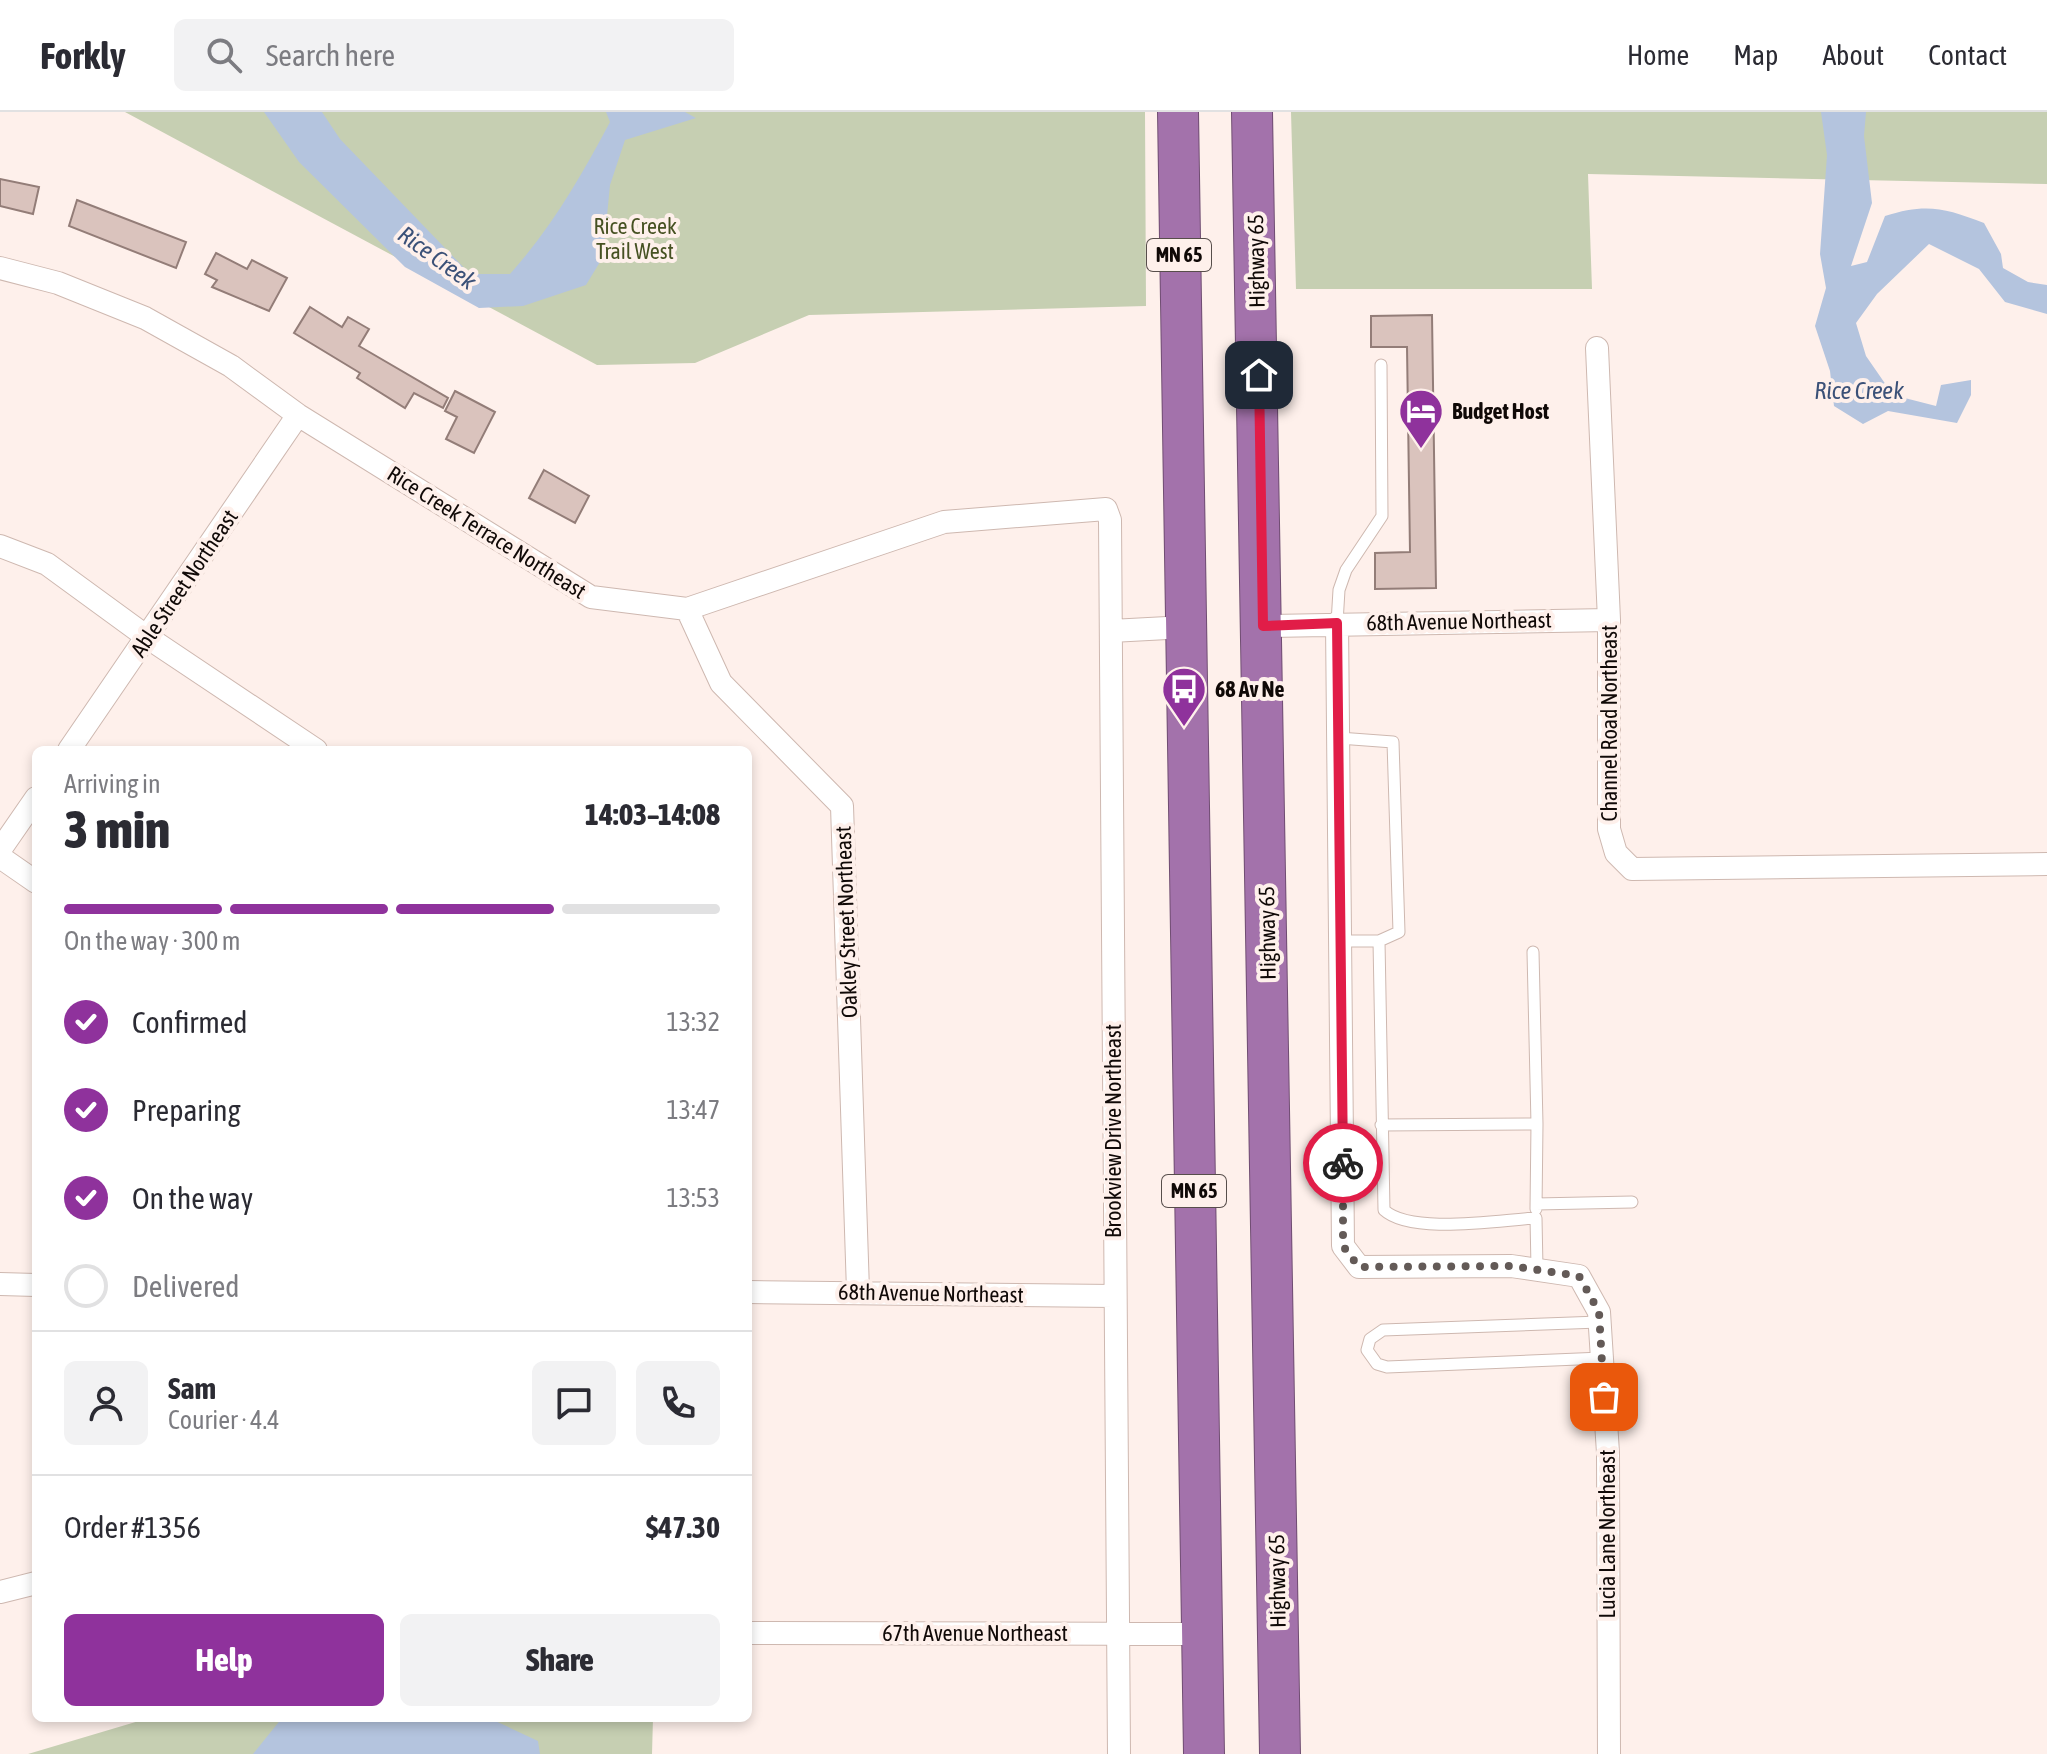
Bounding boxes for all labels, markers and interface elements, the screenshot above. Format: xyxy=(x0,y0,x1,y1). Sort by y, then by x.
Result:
search box xyxy=(174,19,734,91)
icon: search xyxy=(202,33,246,77)
text: Forkly xyxy=(40,34,126,77)
text: Search here xyxy=(266,38,395,72)
text: Home xyxy=(1627,39,1689,71)
text: Map xyxy=(1733,39,1778,71)
text: About xyxy=(1822,39,1884,71)
text: Contact xyxy=(1928,39,2007,71)
park label: Rice Creek Trail West xyxy=(593,213,677,264)
street label: Highway 65 xyxy=(1242,214,1270,308)
water label: Rice Creek xyxy=(393,220,482,295)
road number: MN 65 xyxy=(1147,239,1211,271)
pin xyxy=(1225,341,1293,409)
icon: home xyxy=(1237,353,1281,397)
water label: Rice Creek xyxy=(1814,377,1904,404)
hotel icon: Budget Host xyxy=(1397,387,1445,450)
place label: Budget Host xyxy=(1452,398,1550,424)
street label: Rice Creek Terrace Northeast xyxy=(383,460,591,604)
street label: Able Street Northeast xyxy=(125,504,243,662)
street label: 68th Avenue Northeast xyxy=(1366,606,1552,636)
street label: Channel Road Northeast xyxy=(1596,625,1622,821)
bus stop icon: 68 Av Ne xyxy=(1160,665,1208,728)
place label: 68 Av Ne xyxy=(1215,676,1285,702)
text: Arriving in xyxy=(64,769,161,799)
text: 14:03–14:08 xyxy=(585,797,720,831)
text: 3 min xyxy=(64,799,170,859)
street label: Oakley Street Northeast xyxy=(830,825,862,1019)
street label: Highway 65 xyxy=(1253,886,1281,980)
text: On the way · 300 m xyxy=(64,926,241,956)
icon: check xyxy=(64,1000,108,1044)
text: Confirmed xyxy=(132,1005,247,1039)
text: 13:32 xyxy=(666,1007,720,1037)
street label: Brookview Drive Northeast xyxy=(1100,1024,1126,1238)
icon: check xyxy=(64,1088,108,1132)
text: Preparing xyxy=(132,1093,241,1127)
text: 13:47 xyxy=(666,1095,720,1125)
courier xyxy=(1303,1123,1383,1203)
icon: bike xyxy=(1321,1141,1365,1185)
road number: MN 65 xyxy=(1162,1175,1226,1207)
icon: check xyxy=(64,1176,108,1220)
text: On the way xyxy=(132,1181,253,1215)
text: 13:53 xyxy=(666,1183,720,1213)
text: Delivered xyxy=(132,1269,240,1303)
street label: 68th Avenue Northeast xyxy=(838,1278,1024,1308)
button: person xyxy=(64,1361,148,1445)
button: chat xyxy=(532,1361,616,1445)
button: phone xyxy=(636,1361,720,1445)
pin xyxy=(1570,1363,1638,1431)
text: Sam xyxy=(168,1371,216,1405)
icon: bag xyxy=(1582,1375,1626,1419)
text: Courier · 4.4 xyxy=(168,1405,279,1435)
street label: Lucia Lane Northeast xyxy=(1594,1450,1620,1618)
text: Order #1356 xyxy=(64,1510,201,1544)
text: $47.30 xyxy=(646,1510,720,1544)
street label: Highway 65 xyxy=(1263,1534,1291,1628)
button: Help xyxy=(64,1614,384,1706)
button: Share xyxy=(400,1614,720,1706)
street label: 67th Avenue Northeast xyxy=(882,1620,1068,1646)

